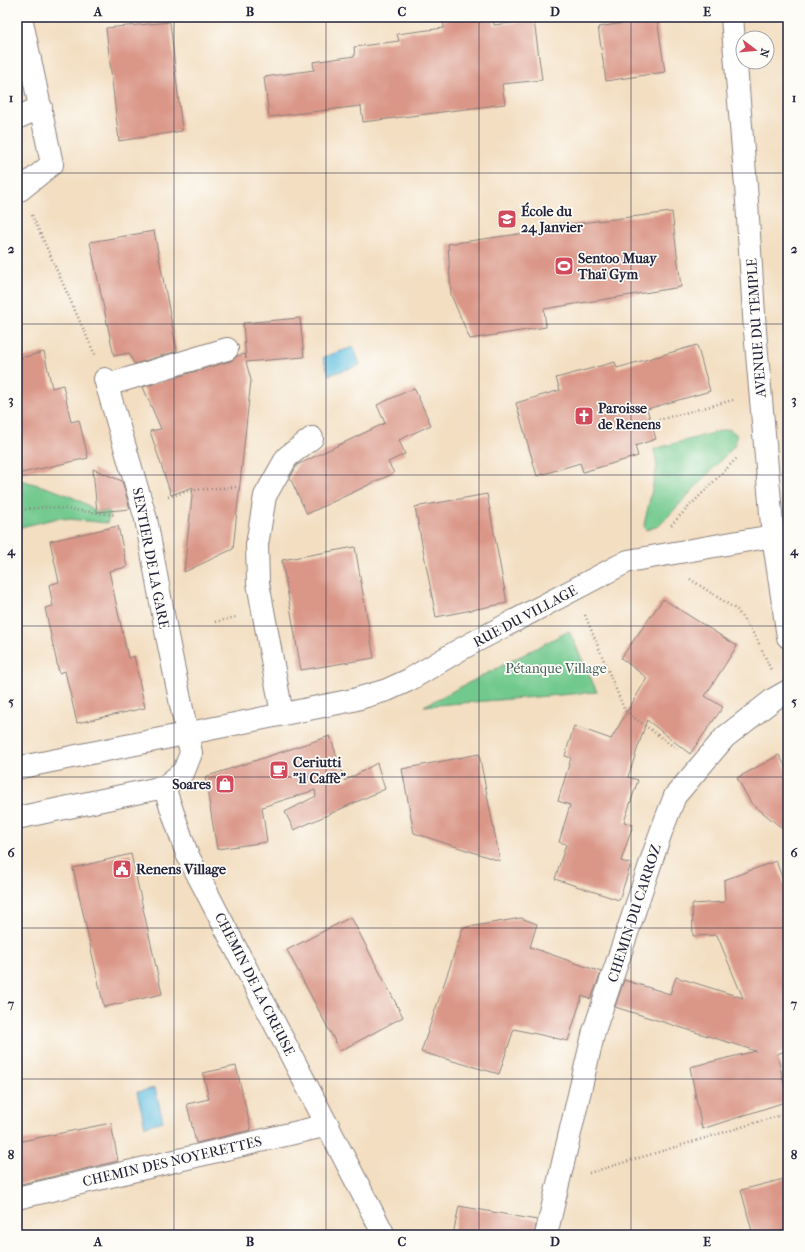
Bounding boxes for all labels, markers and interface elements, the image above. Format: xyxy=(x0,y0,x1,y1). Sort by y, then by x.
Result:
text: A xyxy=(93,4,103,19)
text: B xyxy=(246,4,255,19)
text: C xyxy=(398,4,407,19)
text: D xyxy=(550,4,560,19)
text: E xyxy=(703,4,711,19)
north arrow xyxy=(735,30,775,70)
text: N xyxy=(757,47,772,59)
text: 1 xyxy=(9,90,14,105)
text: 1 xyxy=(792,90,797,105)
place label: École du 24 Janvier xyxy=(521,202,584,236)
school or university icon: École du 24 Janvier xyxy=(496,208,518,230)
text: 2 xyxy=(8,241,15,256)
text: 2 xyxy=(791,241,798,256)
place label: Sentoo Muay Thaï Gym xyxy=(577,250,658,283)
sports icon: Sentoo Muay Thaï Gym xyxy=(553,255,575,277)
street label: AVENUE DU TEMPLE xyxy=(743,257,770,399)
text: 3 xyxy=(8,392,14,408)
text: 3 xyxy=(791,392,797,408)
place label: Paroisse de Renens xyxy=(598,400,662,433)
church icon: Paroisse de Renens xyxy=(573,405,595,427)
street label: SENTIER DE LA GARE xyxy=(128,486,173,631)
text: 4 xyxy=(6,543,16,559)
text: 4 xyxy=(789,543,799,559)
street label: RUE DU VILLAGE xyxy=(470,582,581,651)
park label: Pétanque Village xyxy=(505,660,607,677)
text: 5 xyxy=(8,694,14,709)
text: 5 xyxy=(791,694,797,709)
place label: Ceriutti "il Caffè" xyxy=(292,754,347,787)
cafe icon: Ceriutti "il Caffè" xyxy=(268,759,290,781)
shop icon: Soares xyxy=(214,773,236,795)
place label: Soares xyxy=(172,776,212,793)
street label: CHEMIN DU CARROZ xyxy=(604,841,665,984)
text: 6 xyxy=(7,845,15,860)
text: 6 xyxy=(790,845,798,860)
public building icon: Renens Village xyxy=(111,858,133,880)
place label: Renens Village xyxy=(136,861,226,878)
street label: CHEMIN DE LA CREUSE xyxy=(211,910,298,1059)
text: 7 xyxy=(7,996,15,1011)
text: 7 xyxy=(790,996,798,1011)
street label: CHEMIN DES NOYERETTES xyxy=(81,1133,263,1190)
text: 8 xyxy=(8,1147,15,1162)
text: 8 xyxy=(791,1147,798,1162)
text: A xyxy=(93,1234,103,1249)
text: B xyxy=(246,1234,255,1249)
text: C xyxy=(398,1234,407,1249)
text: D xyxy=(550,1234,560,1249)
text: E xyxy=(703,1234,711,1249)

